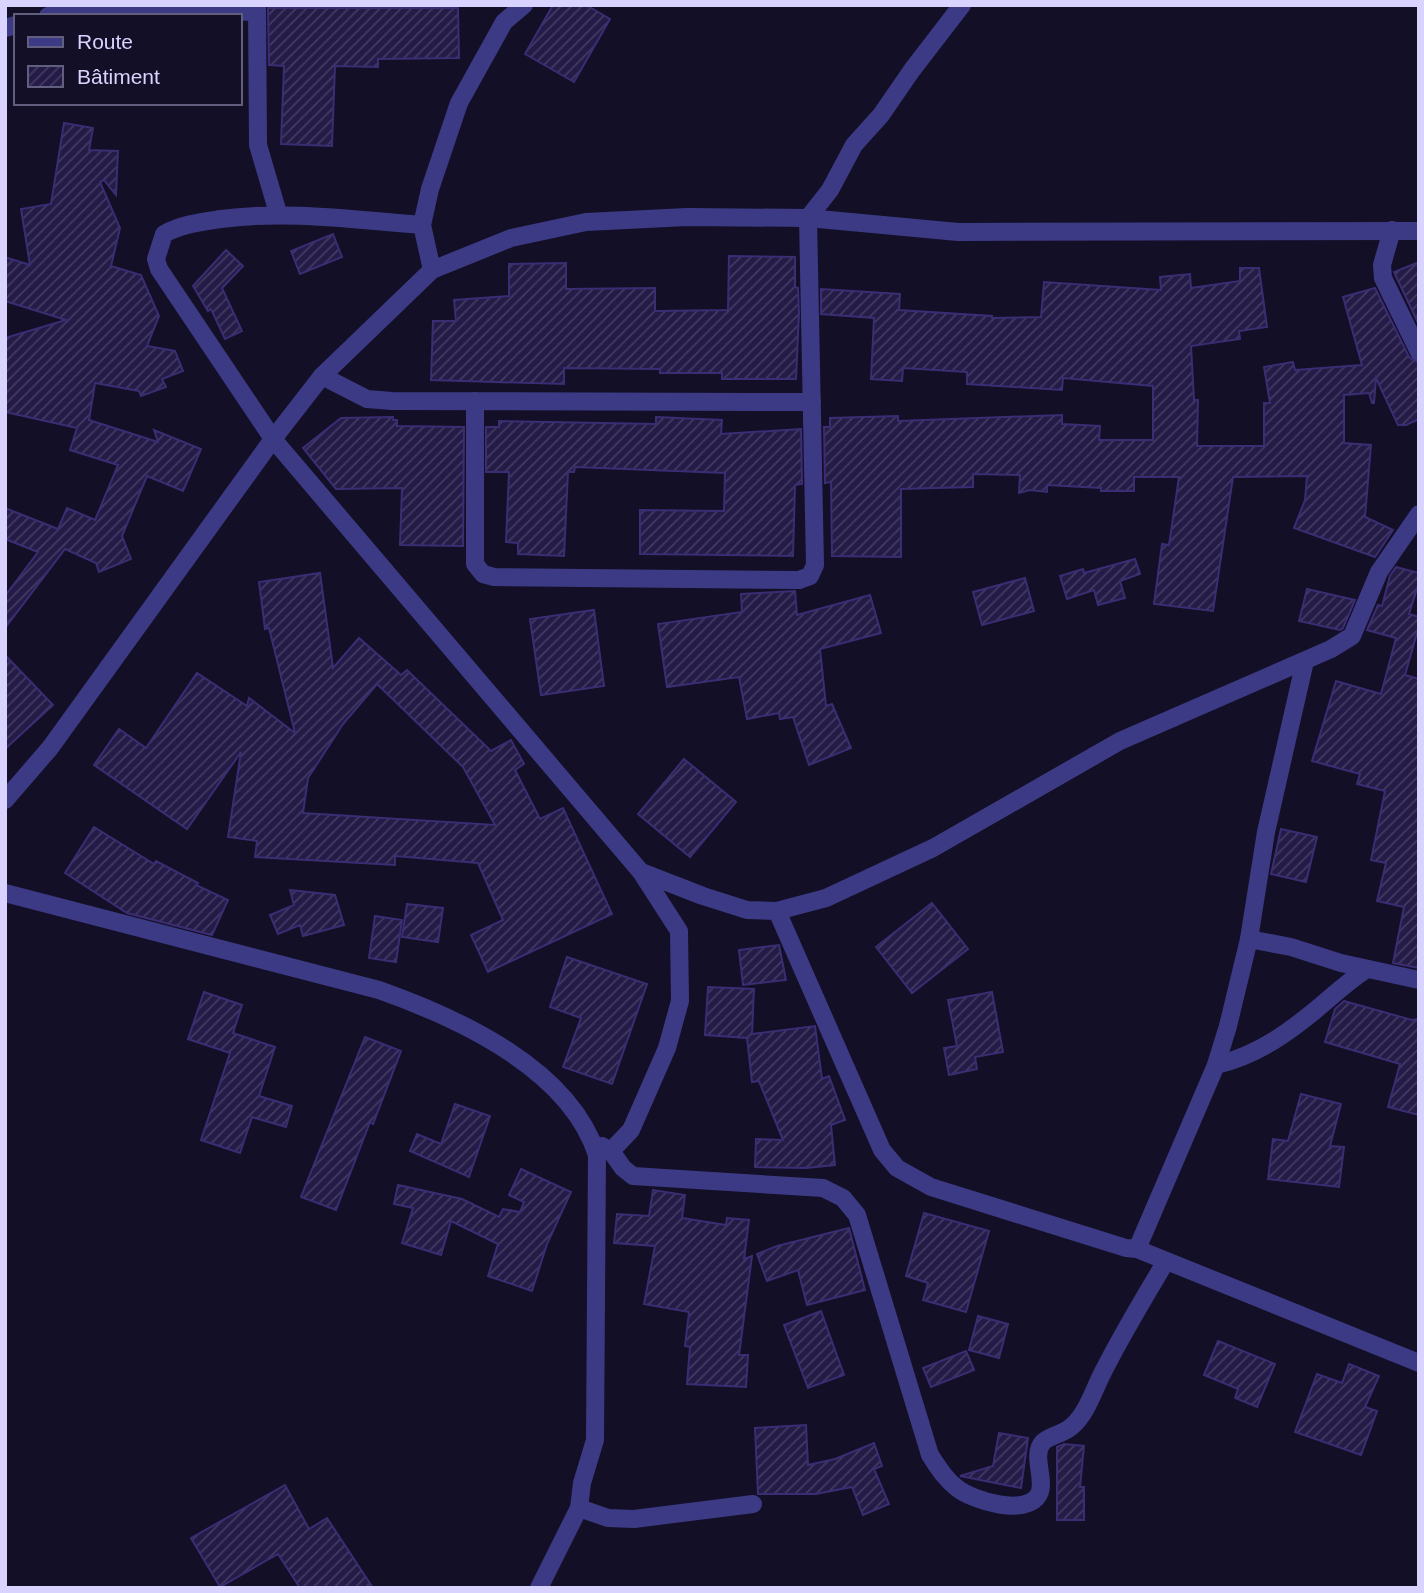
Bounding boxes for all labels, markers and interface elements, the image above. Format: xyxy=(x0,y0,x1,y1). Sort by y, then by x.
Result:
legend xyxy=(14,14,242,105)
text: Route xyxy=(77,30,133,53)
text: Bâtiment xyxy=(77,65,160,88)

